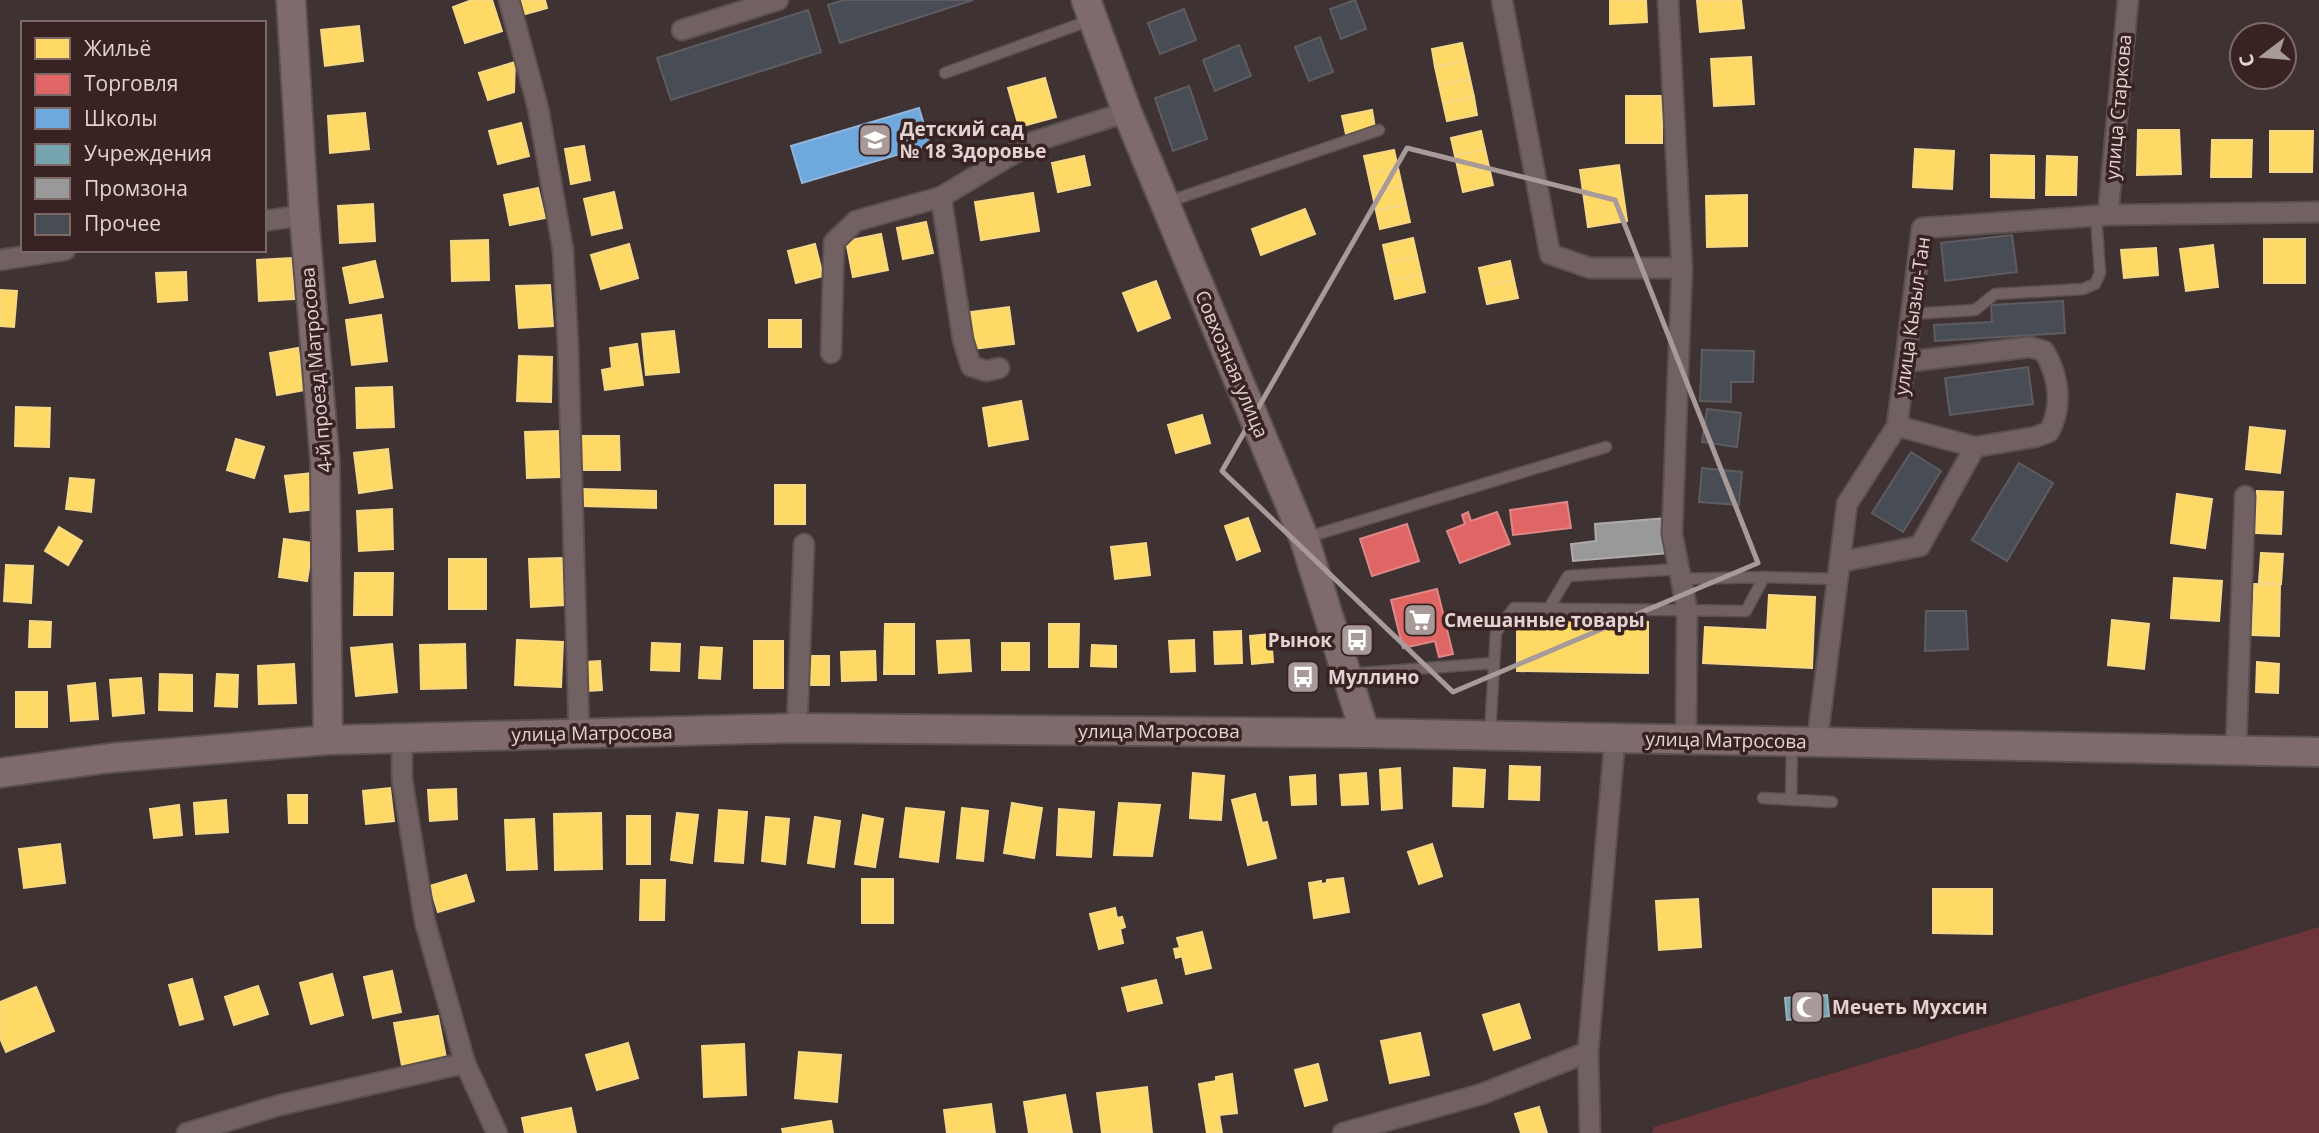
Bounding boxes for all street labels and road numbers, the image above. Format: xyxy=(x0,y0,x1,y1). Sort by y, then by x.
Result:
street label: улица Старкова xyxy=(2099,33,2137,181)
street label: улица Кызыл-Тан xyxy=(1888,235,1936,397)
street label: 4-й проезд Матросова xyxy=(294,266,338,474)
street label: Совхозная улица xyxy=(1189,286,1275,442)
street label: улица Матросова xyxy=(1078,718,1240,744)
street label: улица Матросова xyxy=(511,719,673,747)
street label: улица Матросова xyxy=(1645,726,1807,754)

